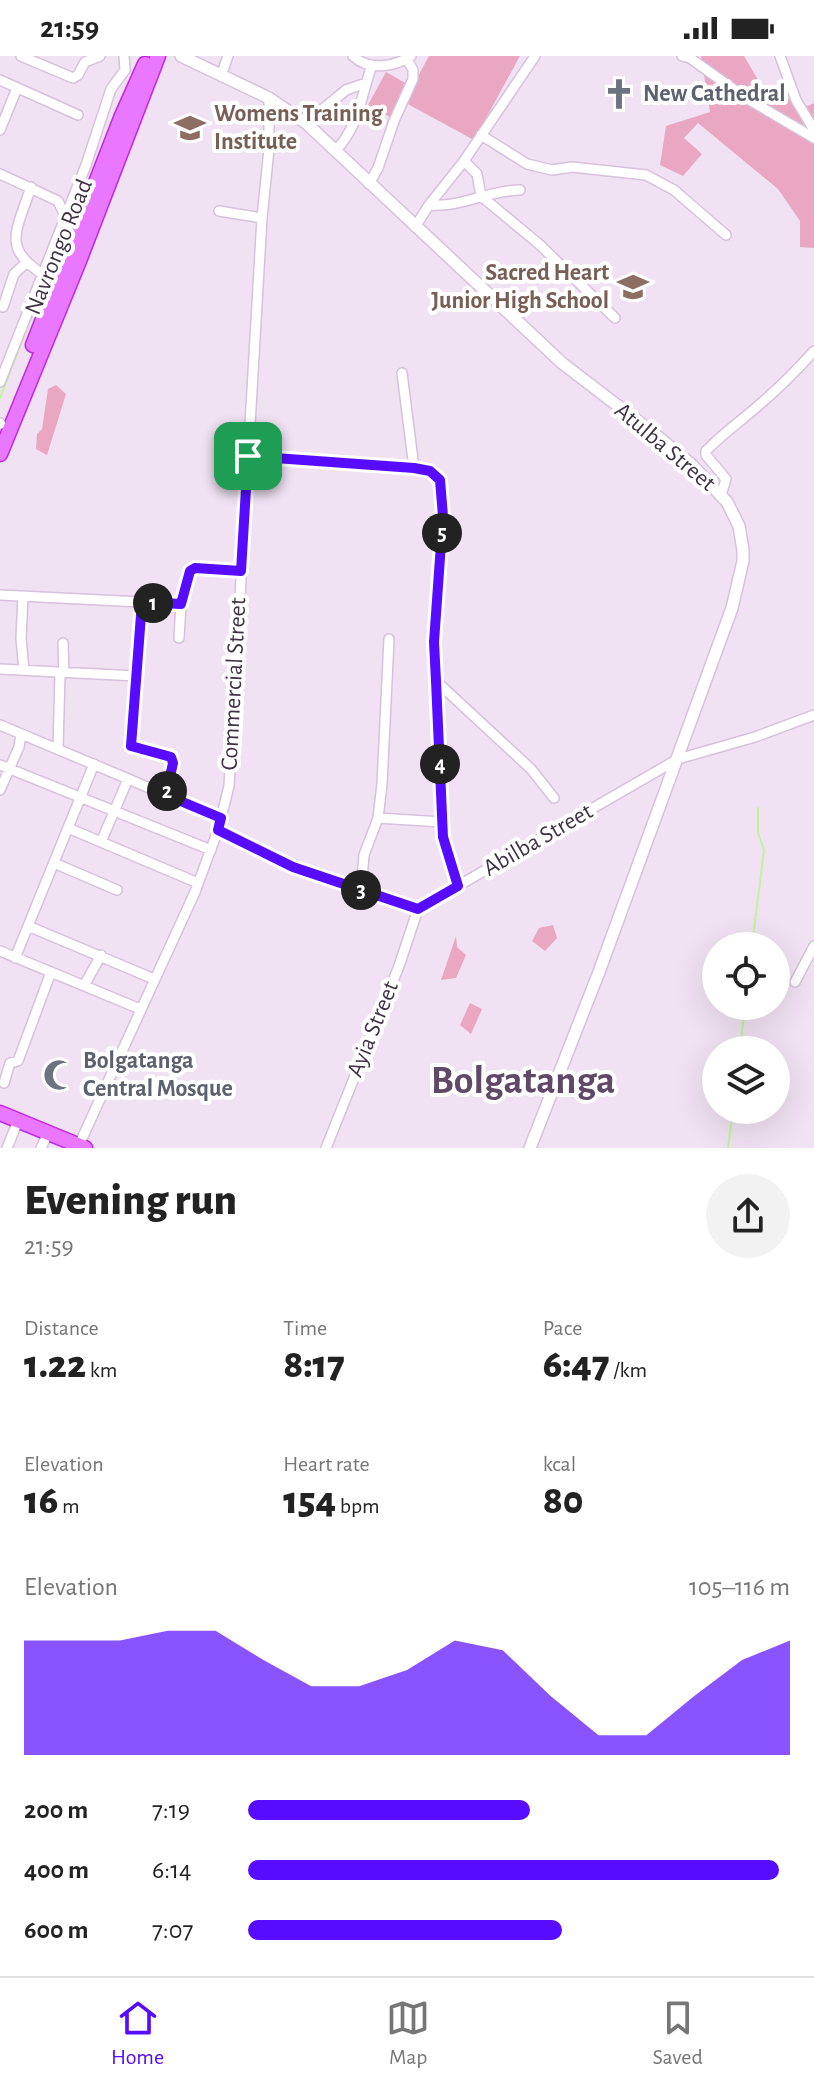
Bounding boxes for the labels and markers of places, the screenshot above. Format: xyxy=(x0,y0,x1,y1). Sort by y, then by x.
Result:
church icon: New Cathedral xyxy=(602,77,636,111)
place label: New Cathedral xyxy=(643,82,786,106)
place label: Womens Training Institute xyxy=(214,102,384,154)
school or university icon: Womens Training Institute xyxy=(173,111,207,145)
place label: Sacred Heart Junior High School xyxy=(431,261,609,313)
school or university icon: Sacred Heart Junior High School xyxy=(616,270,650,304)
pin xyxy=(214,422,282,490)
pin: 5 xyxy=(422,513,462,553)
pin: 1 xyxy=(133,583,173,623)
pin: 4 xyxy=(420,744,460,784)
pin: 2 xyxy=(147,771,187,811)
pin: 3 xyxy=(341,870,381,910)
place label: Bolgatanga Central Mosque xyxy=(83,1049,233,1101)
mosque icon: Bolgatanga Central Mosque xyxy=(42,1058,76,1092)

